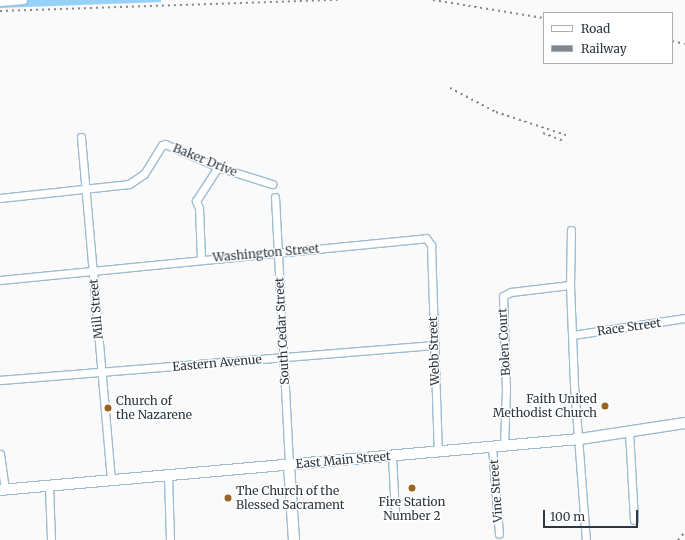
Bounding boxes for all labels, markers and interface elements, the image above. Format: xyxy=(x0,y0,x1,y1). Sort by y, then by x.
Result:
legend xyxy=(543,12,673,64)
text: Road xyxy=(581,21,610,36)
text: Railway xyxy=(581,41,627,56)
street label: Baker Drive xyxy=(171,141,239,179)
street label: Washington Street xyxy=(212,241,320,265)
street label: South Cedar Street xyxy=(272,277,292,385)
street label: Mill Street xyxy=(86,278,106,340)
street label: Bolen Court xyxy=(495,308,513,376)
street label: Race Street xyxy=(596,315,662,339)
street label: Webb Street xyxy=(426,316,442,386)
street label: Eastern Avenue xyxy=(172,352,262,374)
place label: Faith United Methodist Church xyxy=(493,392,597,420)
place label: Church of the Nazarene xyxy=(116,394,192,422)
marker: Faith United Methodist Church xyxy=(600,401,610,411)
marker: Church of the Nazarene xyxy=(103,403,113,413)
street label: East Main Street xyxy=(295,449,391,471)
street label: Vine Street xyxy=(487,459,505,523)
marker: Fire Station Number 2 xyxy=(407,483,417,493)
place label: The Church of the Blessed Sacrament xyxy=(236,484,344,512)
marker: The Church of the Blessed Sacrament xyxy=(223,493,233,503)
place label: Fire Station Number 2 xyxy=(379,495,445,523)
scale bar xyxy=(545,502,640,528)
text: 100 m xyxy=(550,509,585,524)

